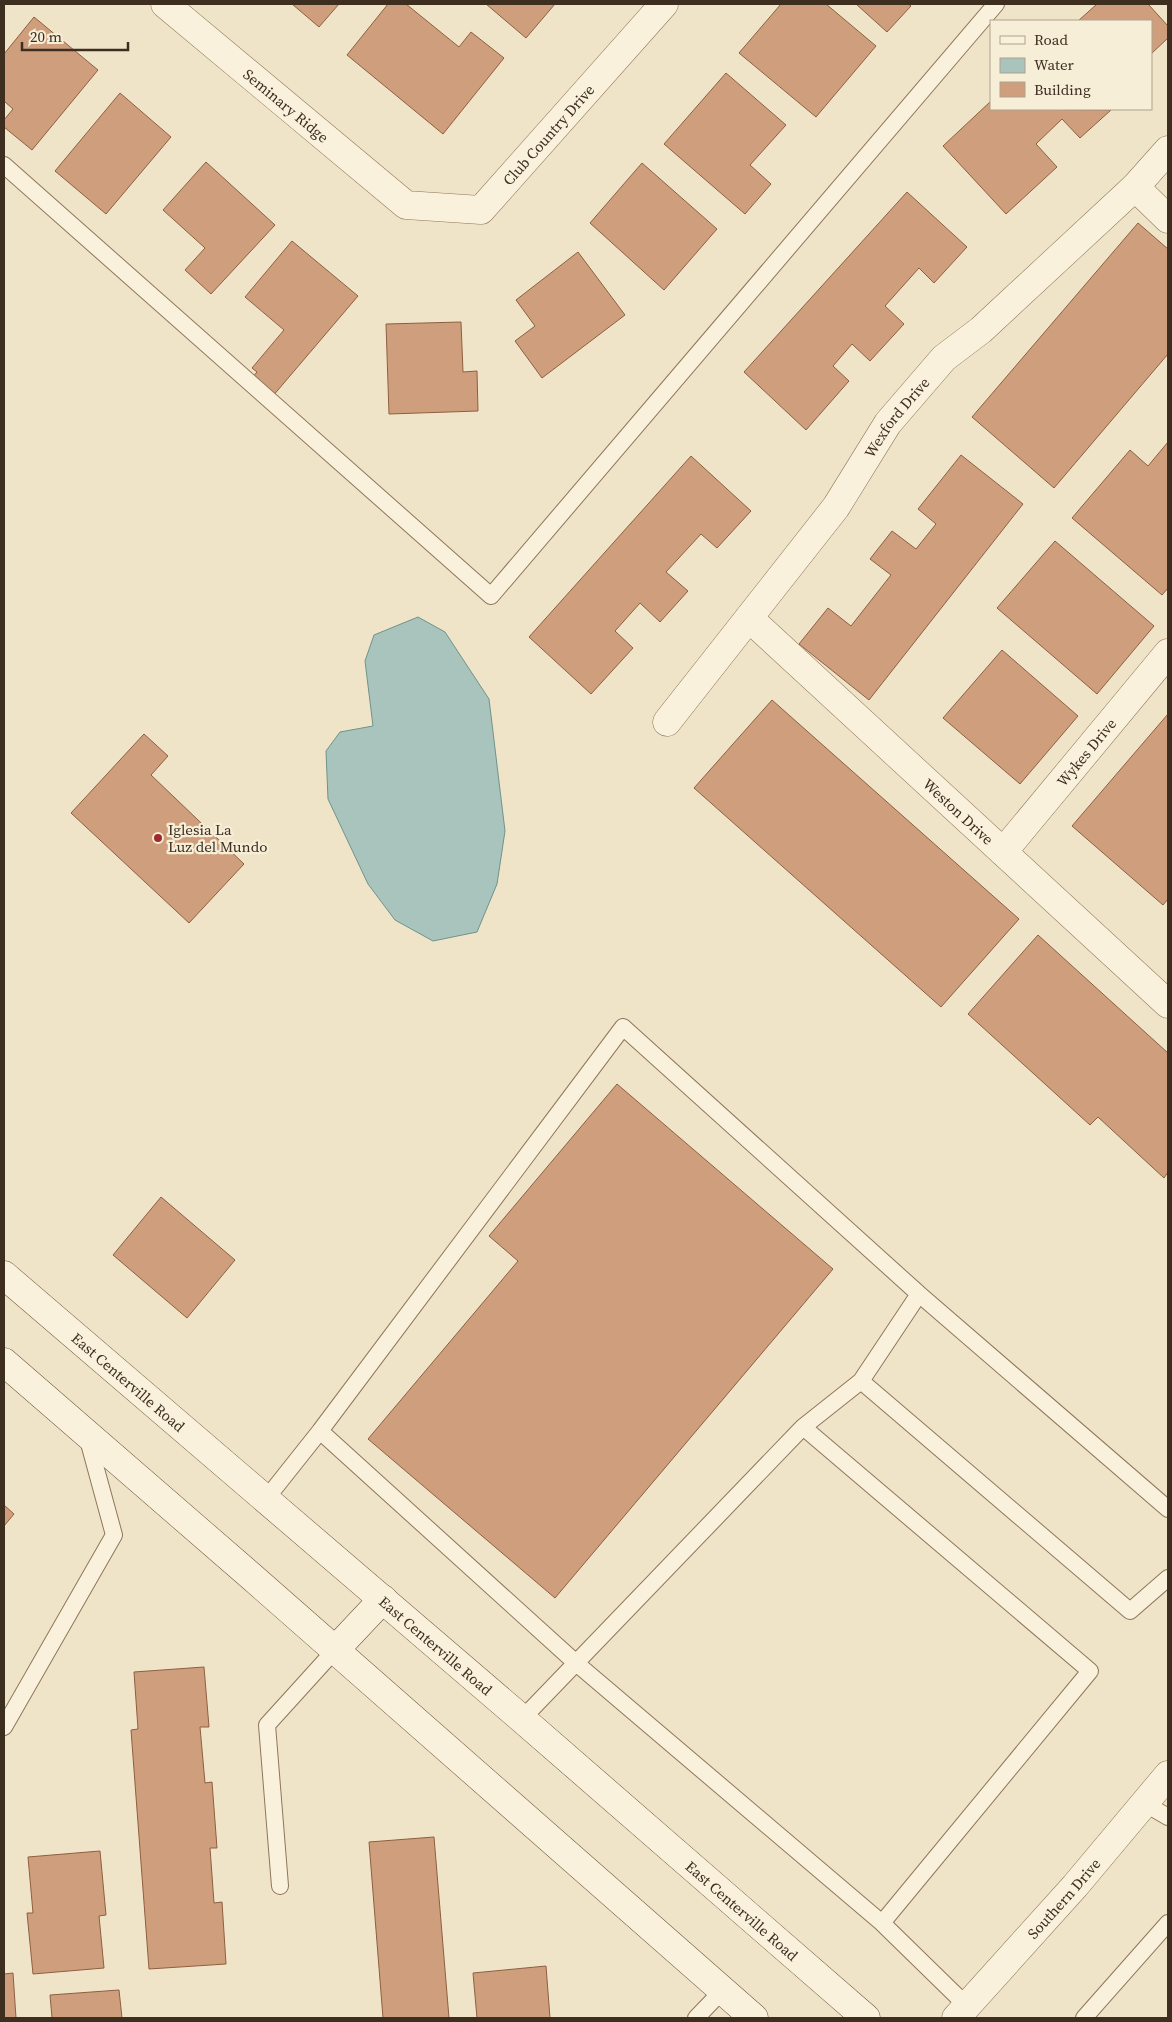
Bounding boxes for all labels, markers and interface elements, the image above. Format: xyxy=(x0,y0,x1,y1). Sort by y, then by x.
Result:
scale bar xyxy=(22,20,129,52)
legend xyxy=(990,20,1152,110)
text: 20 m xyxy=(30,26,62,47)
text: Road xyxy=(1034,29,1068,50)
text: Water xyxy=(1034,54,1075,75)
street label: Seminary Ridge xyxy=(239,63,334,147)
street label: Club Country Drive xyxy=(497,79,599,190)
text: Building xyxy=(1034,79,1091,100)
street label: Wexford Drive xyxy=(859,372,934,461)
street label: Wykes Drive xyxy=(1051,713,1121,791)
street label: Weston Drive xyxy=(919,773,999,849)
place label: Iglesia La Luz del Mundo xyxy=(168,819,267,857)
marker: Iglesia La Luz del Mundo xyxy=(152,832,164,844)
street label: East Centerville Road xyxy=(67,1327,190,1437)
street label: East Centerville Road xyxy=(375,1591,498,1700)
street label: Southern Drive xyxy=(1022,1853,1105,1943)
street label: East Centerville Road xyxy=(681,1856,803,1966)

